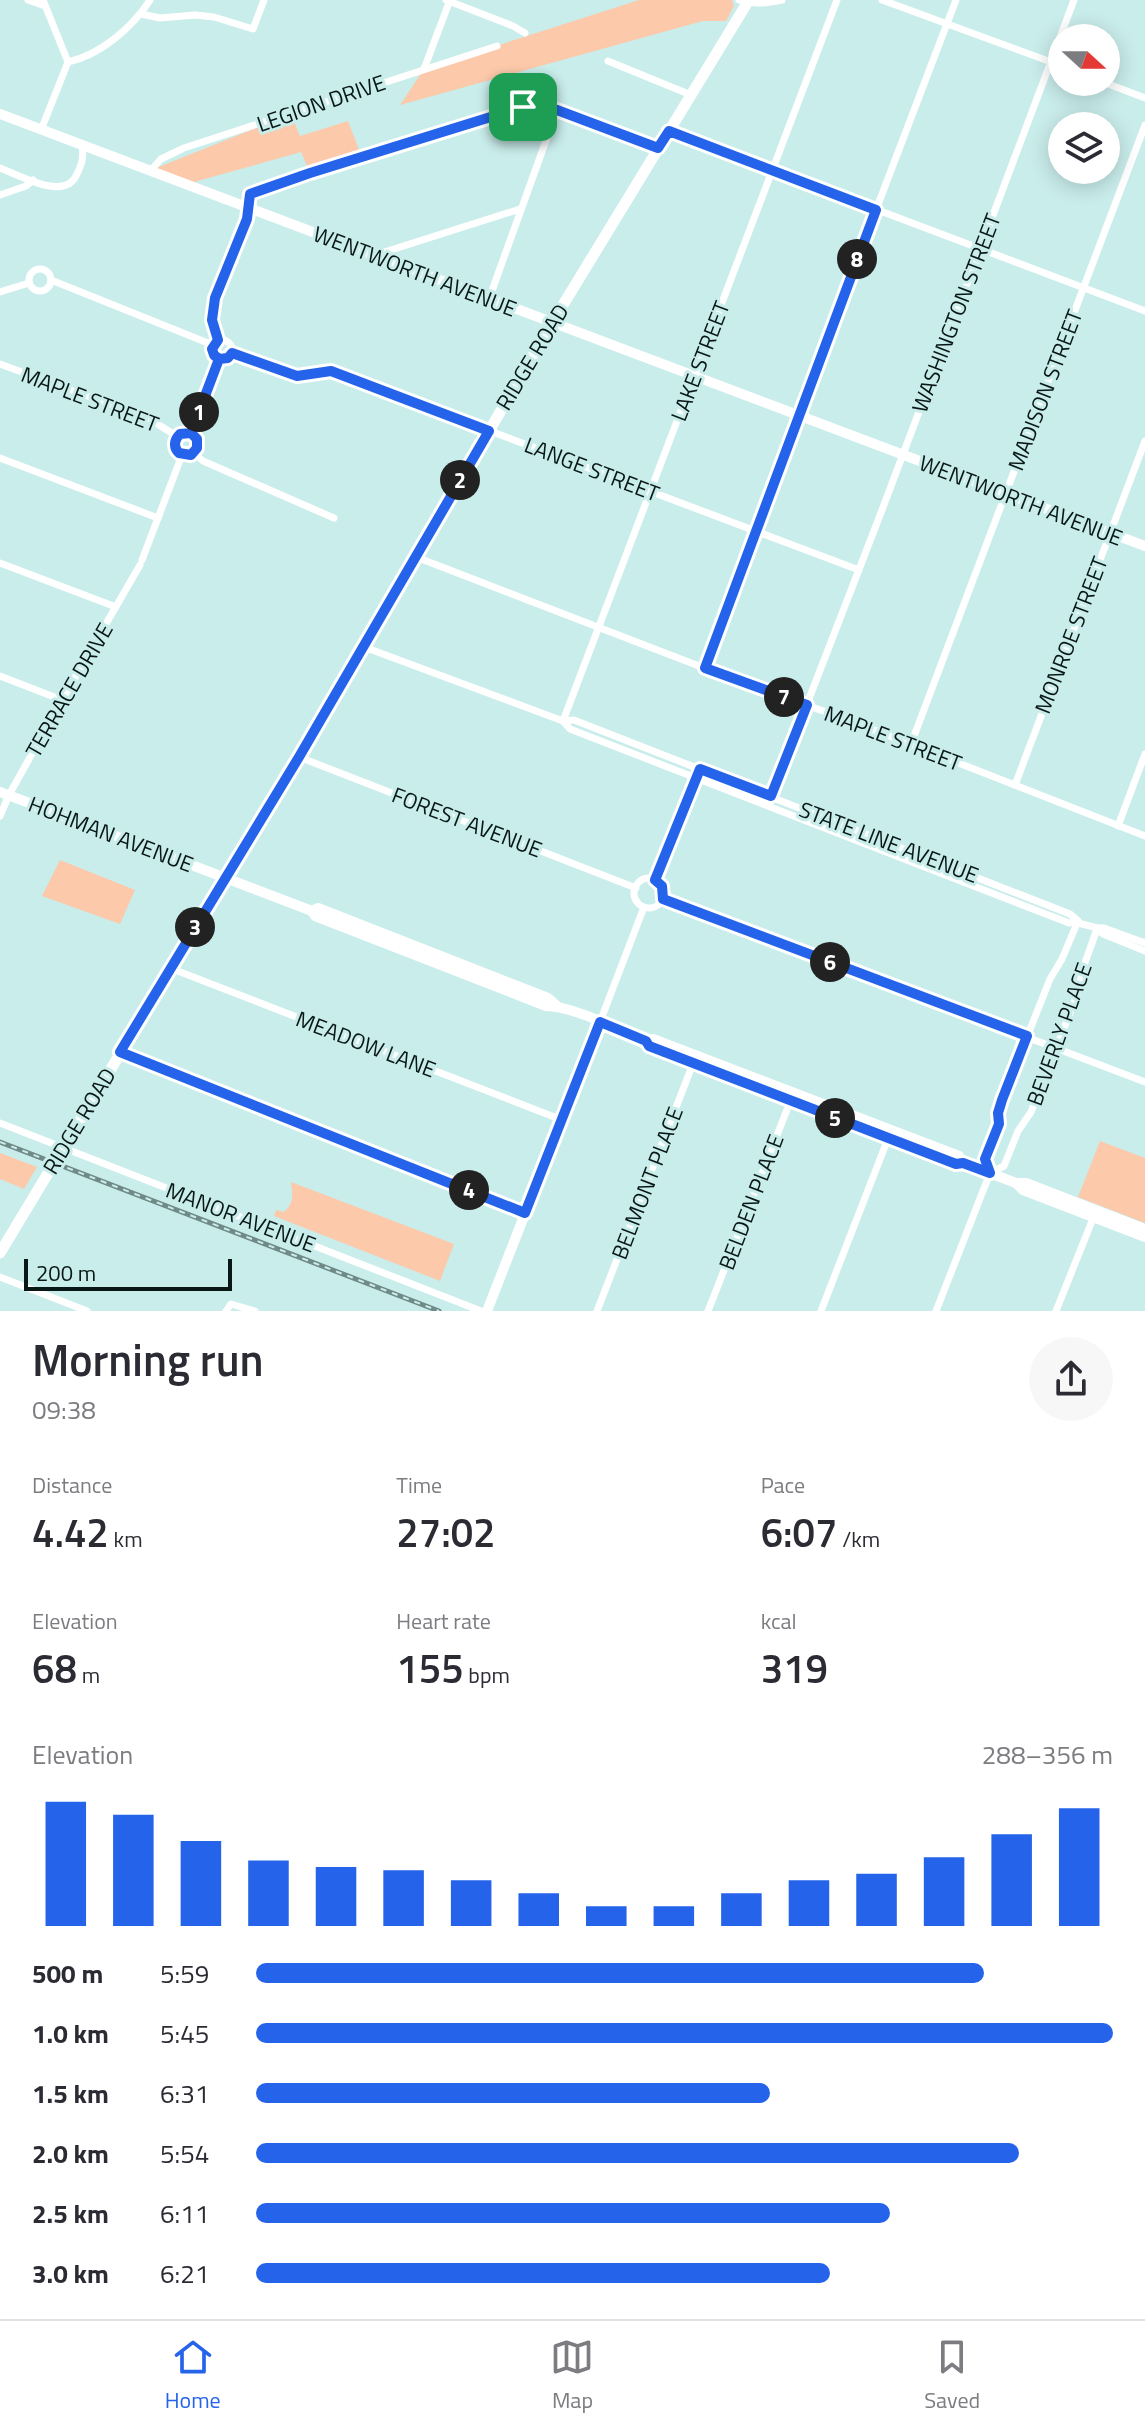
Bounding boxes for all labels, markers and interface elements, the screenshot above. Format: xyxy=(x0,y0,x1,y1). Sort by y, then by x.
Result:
north arrow xyxy=(1048,24,1120,96)
map controls xyxy=(1048,24,1120,184)
street label: LEGION DRIVE xyxy=(252,65,390,141)
pin xyxy=(489,73,557,141)
icon: arrive xyxy=(501,85,545,129)
button: layers xyxy=(1048,112,1120,184)
street label: WASHINGTON STREET xyxy=(902,208,1010,418)
street label: WENTWORTH AVENUE xyxy=(308,217,522,325)
pin: 8 xyxy=(837,239,877,279)
text: 8 xyxy=(851,242,863,276)
street label: LAKE STREET xyxy=(662,296,739,426)
street label: RIDGE ROAD xyxy=(487,297,577,417)
street label: MADISON STREET xyxy=(999,304,1092,476)
street label: MAPLE STREET xyxy=(16,357,164,441)
pin: 1 xyxy=(179,392,219,432)
text: 1 xyxy=(193,395,205,429)
street label: LANGE STREET xyxy=(520,428,665,510)
street label: WENTWORTH AVENUE xyxy=(914,446,1128,554)
pin: 2 xyxy=(440,460,480,500)
text: 2 xyxy=(454,463,466,497)
street label: MONROE STREET xyxy=(1025,551,1117,719)
street label: TERRACE DRIVE xyxy=(17,616,121,764)
pin: 7 xyxy=(764,677,804,717)
text: 7 xyxy=(778,680,790,714)
street label: MAPLE STREET xyxy=(819,696,967,780)
street label: FOREST AVENUE xyxy=(387,778,547,866)
street label: HOHMAN AVENUE xyxy=(24,787,198,881)
street label: STATE LINE AVENUE xyxy=(794,792,984,892)
pin: 3 xyxy=(175,907,215,947)
text: 3 xyxy=(189,910,201,944)
pin: 6 xyxy=(810,942,850,982)
text: 6 xyxy=(824,945,836,979)
street label: BEVERLY PLACE xyxy=(1017,958,1101,1110)
street label: MEADOW LANE xyxy=(291,1002,441,1086)
street label: RIDGE ROAD xyxy=(34,1061,124,1181)
pin: 5 xyxy=(815,1098,855,1138)
text: 5 xyxy=(829,1101,841,1135)
street label: BELMONT PLACE xyxy=(602,1102,692,1264)
street label: BELDEN PLACE xyxy=(710,1129,792,1275)
pin: 4 xyxy=(449,1170,489,1210)
street label: MANOR AVENUE xyxy=(161,1173,321,1261)
text: 4 xyxy=(463,1173,475,1207)
scale bar xyxy=(24,1255,232,1291)
text: 200 m xyxy=(36,1256,96,1290)
text: Morning run xyxy=(32,1326,264,1393)
button: share xyxy=(1029,1337,1113,1421)
text: 09:38 xyxy=(32,1390,96,1429)
text: Distance xyxy=(32,1468,112,1502)
text: Time xyxy=(396,1468,442,1502)
text: Pace xyxy=(761,1468,805,1502)
text: 4.42 xyxy=(32,1502,109,1563)
text: 27:02 xyxy=(396,1502,496,1563)
text: 6:07 xyxy=(761,1502,837,1563)
text: km xyxy=(109,1522,143,1556)
text: /km xyxy=(837,1522,880,1556)
text: Elevation xyxy=(32,1604,118,1638)
text: Heart rate xyxy=(396,1604,491,1638)
text: kcal xyxy=(761,1604,797,1638)
text: 68 xyxy=(32,1638,77,1699)
text: 155 xyxy=(396,1638,464,1699)
text: 319 xyxy=(761,1638,828,1699)
text: m xyxy=(77,1658,100,1692)
text: bpm xyxy=(464,1658,510,1692)
text: Elevation xyxy=(32,1735,133,1774)
text: 288–356 m xyxy=(982,1735,1113,1774)
text: 500 m xyxy=(32,1954,103,1993)
text: 5:59 xyxy=(160,1954,209,1993)
text: 1.0 km xyxy=(32,2014,109,2053)
text: 5:45 xyxy=(160,2014,209,2053)
text: 1.5 km xyxy=(32,2074,109,2113)
text: 6:31 xyxy=(160,2074,209,2113)
text: 2.0 km xyxy=(32,2134,109,2173)
text: 5:54 xyxy=(160,2134,209,2173)
text: 2.5 km xyxy=(32,2194,109,2233)
text: 6:11 xyxy=(160,2194,209,2233)
text: 3.0 km xyxy=(32,2254,109,2293)
text: 6:21 xyxy=(160,2254,209,2293)
tab: Home xyxy=(165,2335,221,2417)
tab: Map xyxy=(550,2335,594,2417)
tab: Saved xyxy=(924,2335,980,2417)

